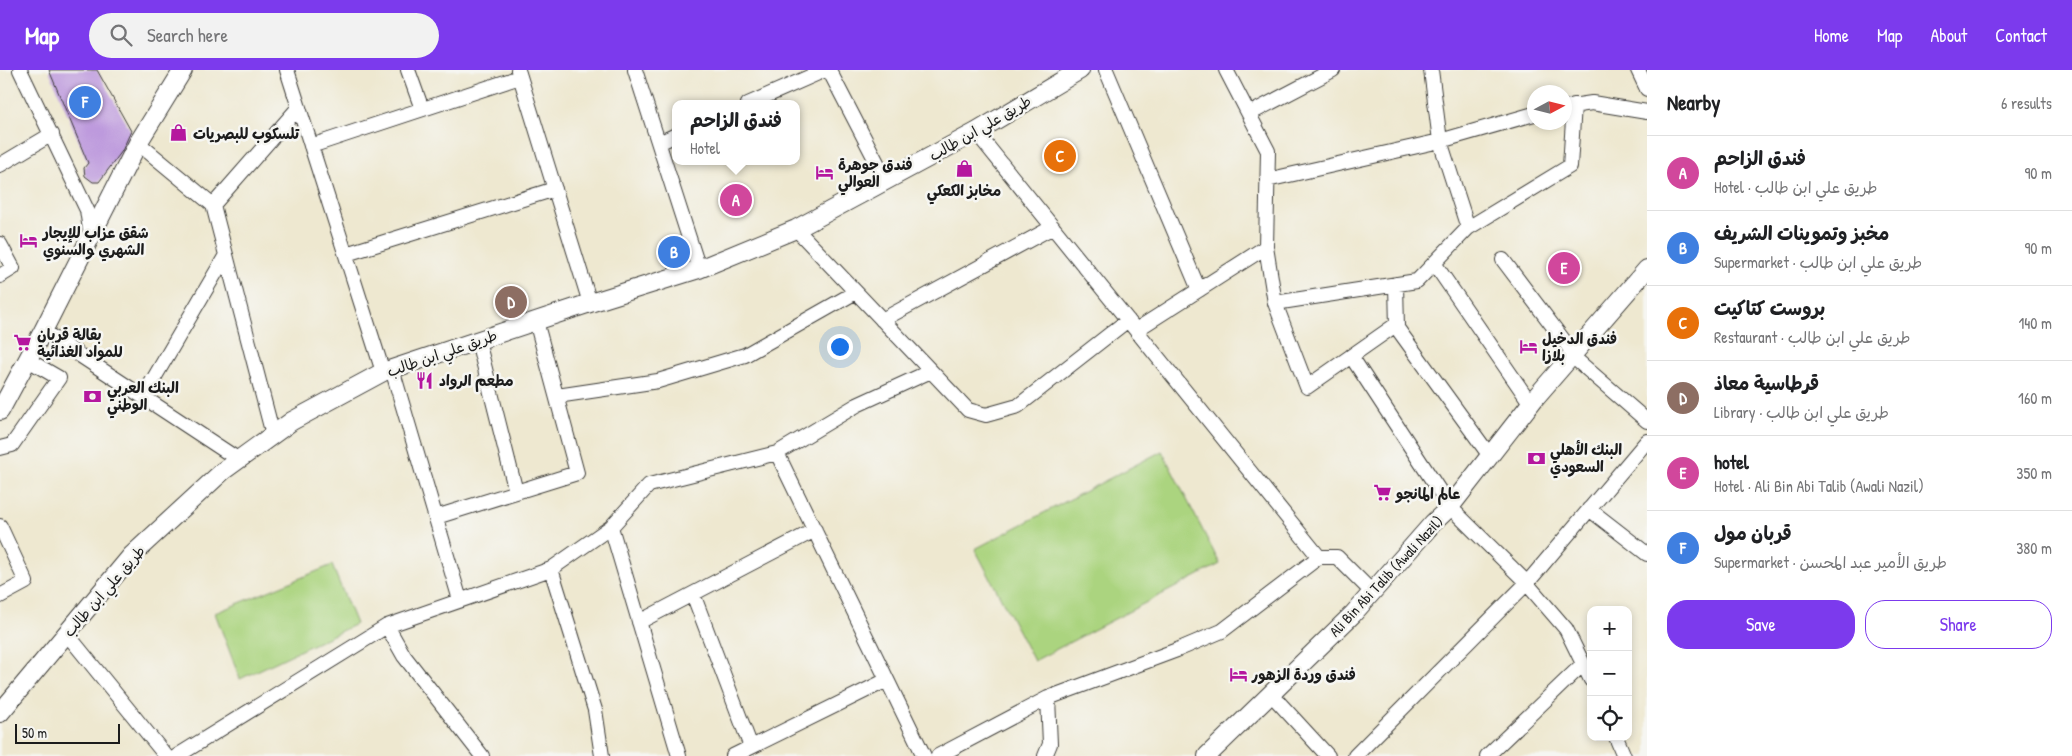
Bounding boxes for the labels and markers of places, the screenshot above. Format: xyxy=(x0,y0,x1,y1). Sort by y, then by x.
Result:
pin: F xyxy=(69,83,101,121)
shop icon: تلسكوب للبصريات xyxy=(169,123,189,143)
place label: تلسكوب للبصريات xyxy=(193,123,300,144)
pin: C xyxy=(1044,137,1076,175)
place label: فندق جوهرة العوالي xyxy=(838,154,913,196)
shop icon: مخابز الكعكي xyxy=(954,159,974,179)
hotel icon: فندق جوهرة العوالي xyxy=(814,163,834,183)
place label: مخابز الكعكي xyxy=(927,180,1001,205)
pin: A xyxy=(720,181,752,219)
place label: شقق عزاب للإيجار الشهري والسنوي xyxy=(41,222,149,262)
hotel icon: شقق عزاب للإيجار الشهري والسنوي xyxy=(19,231,39,251)
pin: B xyxy=(658,233,690,271)
pin: E xyxy=(1548,249,1580,287)
pin: D xyxy=(495,283,527,321)
place label: بقالة قربان للمواد الغذائية xyxy=(37,324,123,362)
place label: فندق الدخيل بلازا xyxy=(1542,328,1617,366)
supermarket icon: بقالة قربان للمواد الغذائية xyxy=(13,333,33,353)
hotel icon: فندق الدخيل بلازا xyxy=(1518,337,1538,357)
restaurant icon: مطعم الرواد xyxy=(415,370,435,390)
place label: مطعم الرواد xyxy=(439,370,514,392)
place label: البنك العربي الوطني xyxy=(107,377,179,419)
bank icon: البنك العربي الوطني xyxy=(83,386,103,406)
place label: البنك الأهلي السعودي xyxy=(1550,439,1622,479)
bank icon: البنك الأهلي السعودي xyxy=(1526,448,1546,468)
supermarket icon: عالم المانجو xyxy=(1372,483,1392,503)
place label: عالم المانجو xyxy=(1395,483,1460,505)
hotel icon: فندق وردة الزهور xyxy=(1228,664,1248,684)
place label: فندق وردة الزهور xyxy=(1251,664,1356,685)

